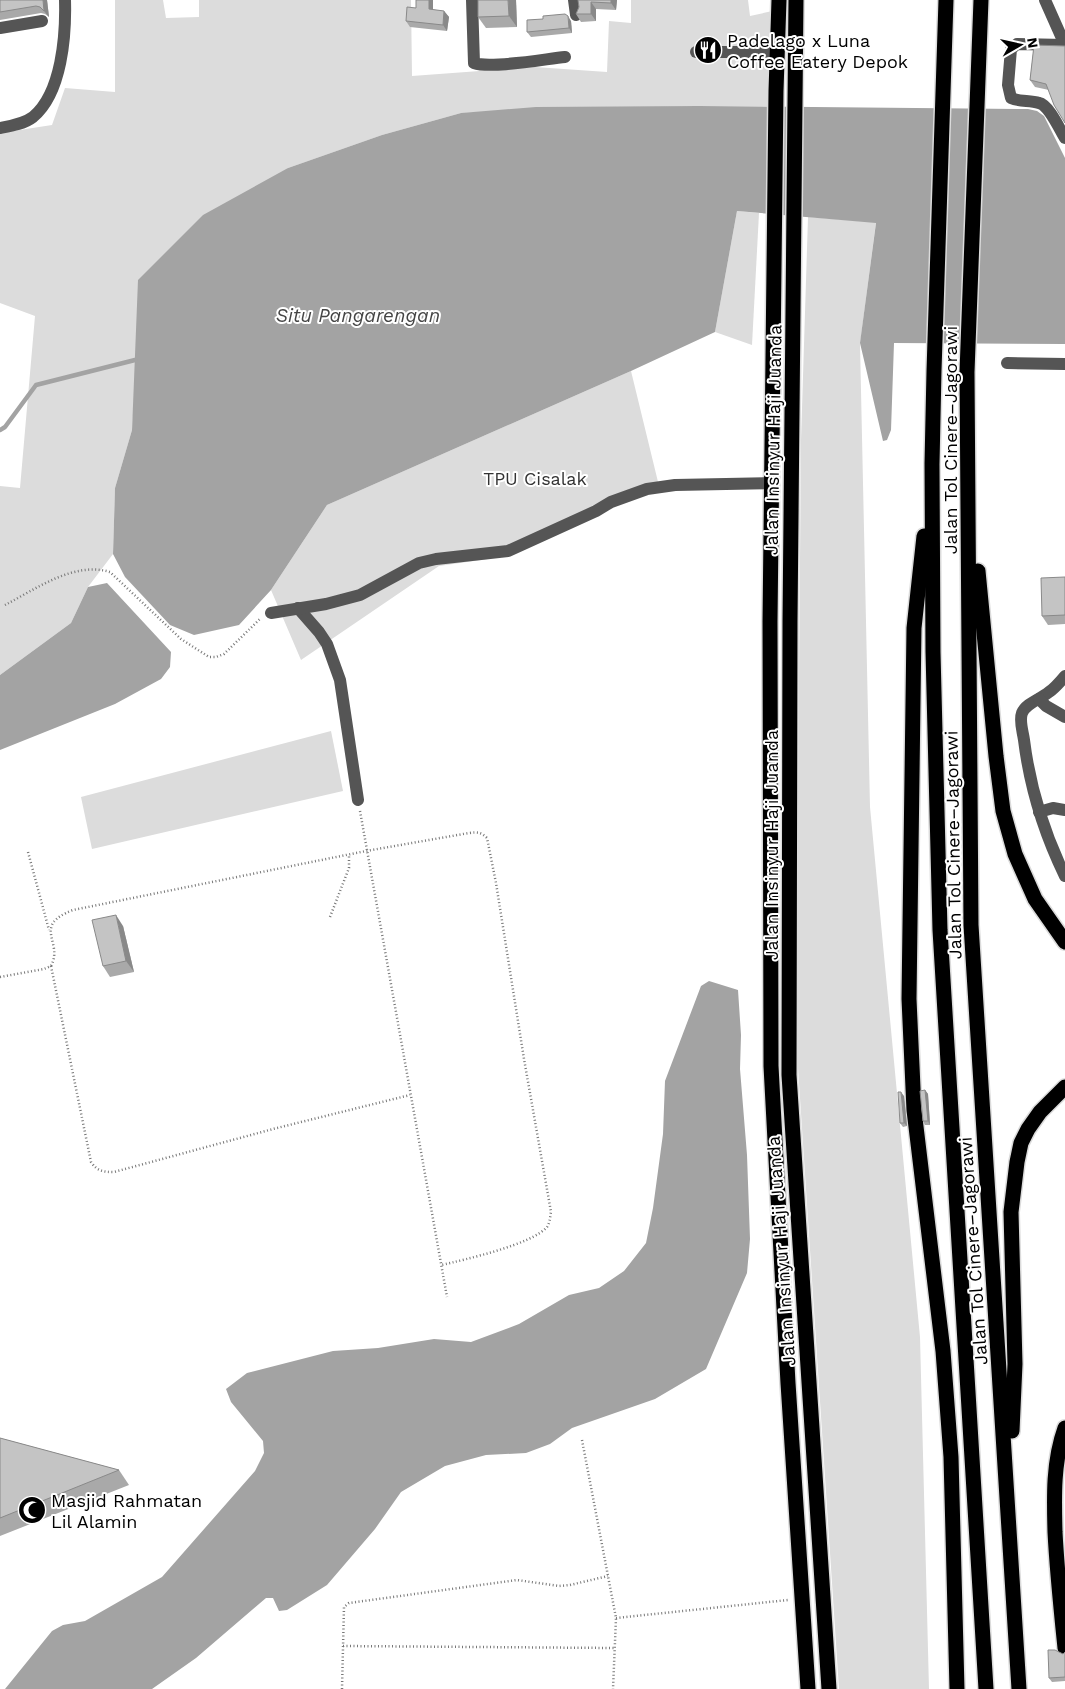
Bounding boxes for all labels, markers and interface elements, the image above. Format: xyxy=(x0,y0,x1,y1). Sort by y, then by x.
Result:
north arrow xyxy=(995,20,1045,70)
place label: Padelago x Luna Coffee Eatery Depok xyxy=(727,30,908,72)
restaurant icon: Padelago x Luna Coffee Eatery Depok xyxy=(693,35,723,65)
text: N xyxy=(1024,37,1042,49)
water label: Situ Pangarengan xyxy=(276,304,440,327)
street label: Jalan Insinyur Haji Juanda xyxy=(760,325,786,555)
street label: Jalan Tol Cinere–Jagorawi xyxy=(940,326,961,554)
park label: TPU Cisalak xyxy=(483,468,587,489)
street label: Jalan Insinyur Haji Juanda xyxy=(761,730,782,960)
street label: Jalan Tol Cinere–Jagorawi xyxy=(941,731,965,959)
street label: Jalan Insinyur Haji Juanda xyxy=(762,1135,800,1367)
street label: Jalan Tol Cinere–Jagorawi xyxy=(955,1136,991,1366)
place label: Masjid Rahmatan Lil Alamin xyxy=(51,1490,202,1532)
mosque icon: Masjid Rahmatan Lil Alamin xyxy=(17,1495,47,1525)

